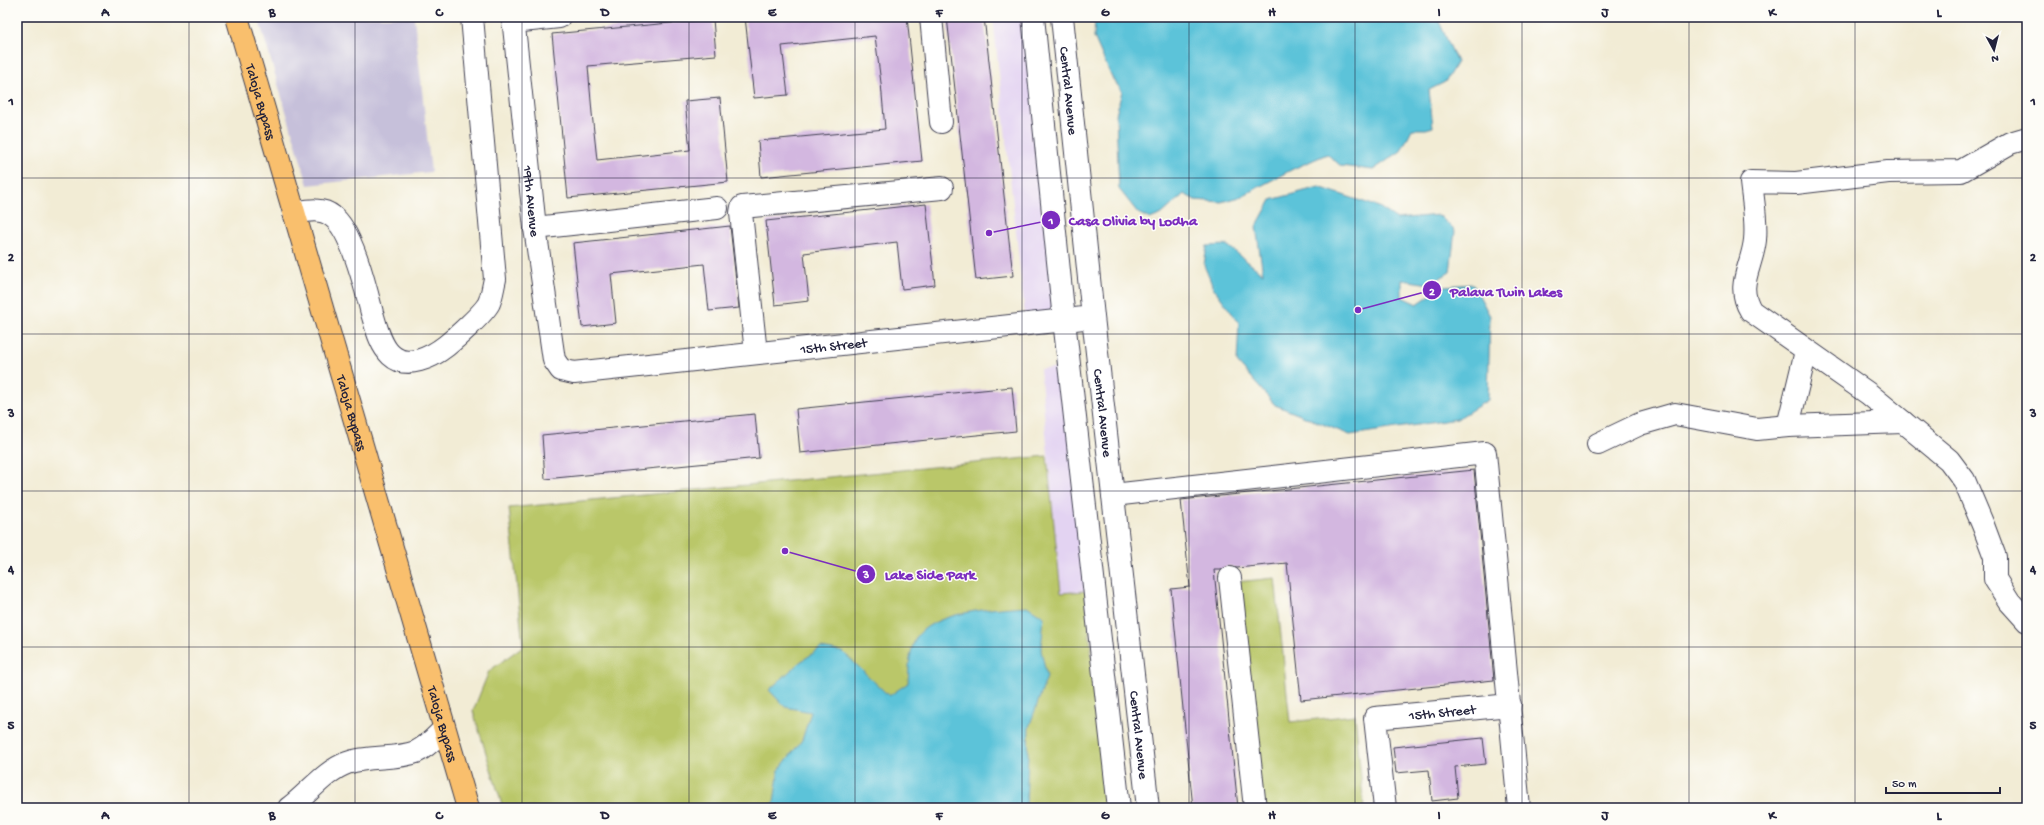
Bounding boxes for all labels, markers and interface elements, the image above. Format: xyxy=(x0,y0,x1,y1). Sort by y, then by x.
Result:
text: A xyxy=(100,6,110,21)
text: B xyxy=(268,6,277,21)
text: C xyxy=(434,6,444,21)
text: D xyxy=(600,6,610,21)
text: E xyxy=(768,6,777,21)
text: F xyxy=(935,6,944,21)
text: G xyxy=(1101,6,1110,21)
text: H xyxy=(1268,6,1276,21)
text: I xyxy=(1437,6,1441,21)
text: J xyxy=(1601,6,1610,21)
text: K xyxy=(1767,6,1777,21)
text: L xyxy=(1937,6,1943,21)
north arrow xyxy=(1974,30,2014,70)
street label: Central Avenue xyxy=(1054,46,1080,137)
text: N xyxy=(1991,52,1999,64)
street label: Taloja Bypass xyxy=(240,61,279,143)
text: 1 xyxy=(7,95,14,110)
text: 1 xyxy=(2029,95,2036,110)
street label: 19th Avenue xyxy=(517,164,542,239)
callout: Casa Olivia by Lodha xyxy=(1041,206,1205,233)
text: Casa Olivia by Lodha xyxy=(1068,213,1198,231)
text: 1 xyxy=(1048,215,1054,229)
text: 2 xyxy=(8,251,15,266)
text: 2 xyxy=(2030,251,2037,266)
callout: Palava Twin Lakes xyxy=(1422,277,1570,304)
text: Palava Twin Lakes xyxy=(1449,284,1563,302)
text: 2 xyxy=(1429,286,1435,300)
street label: 15th Street xyxy=(799,335,869,360)
street label: Central Avenue xyxy=(1088,368,1115,459)
street label: Taloja Bypass xyxy=(331,373,369,454)
text: 3 xyxy=(7,407,15,422)
text: 3 xyxy=(2029,407,2037,422)
callout: Lake Side Park xyxy=(856,561,983,588)
text: 4 xyxy=(7,563,15,578)
text: 4 xyxy=(2029,563,2037,578)
text: Lake Side Park xyxy=(885,567,978,585)
text: 3 xyxy=(862,569,869,583)
street label: Taloja Bypass xyxy=(422,684,460,765)
street label: Central Avenue xyxy=(1124,690,1151,781)
street label: 15th Street xyxy=(1407,702,1478,726)
text: 5 xyxy=(8,719,15,734)
text: 5 xyxy=(2030,719,2037,734)
scale bar xyxy=(1886,769,2000,795)
text: 50 m xyxy=(1892,778,1917,792)
text: A xyxy=(100,809,110,824)
text: B xyxy=(268,809,277,824)
text: C xyxy=(434,809,444,824)
text: D xyxy=(600,809,610,824)
text: E xyxy=(768,809,777,824)
text: F xyxy=(935,809,944,824)
text: G xyxy=(1101,809,1110,824)
text: H xyxy=(1268,809,1276,824)
text: I xyxy=(1437,809,1441,824)
text: J xyxy=(1601,809,1610,824)
text: K xyxy=(1767,809,1777,824)
text: L xyxy=(1937,809,1943,824)

